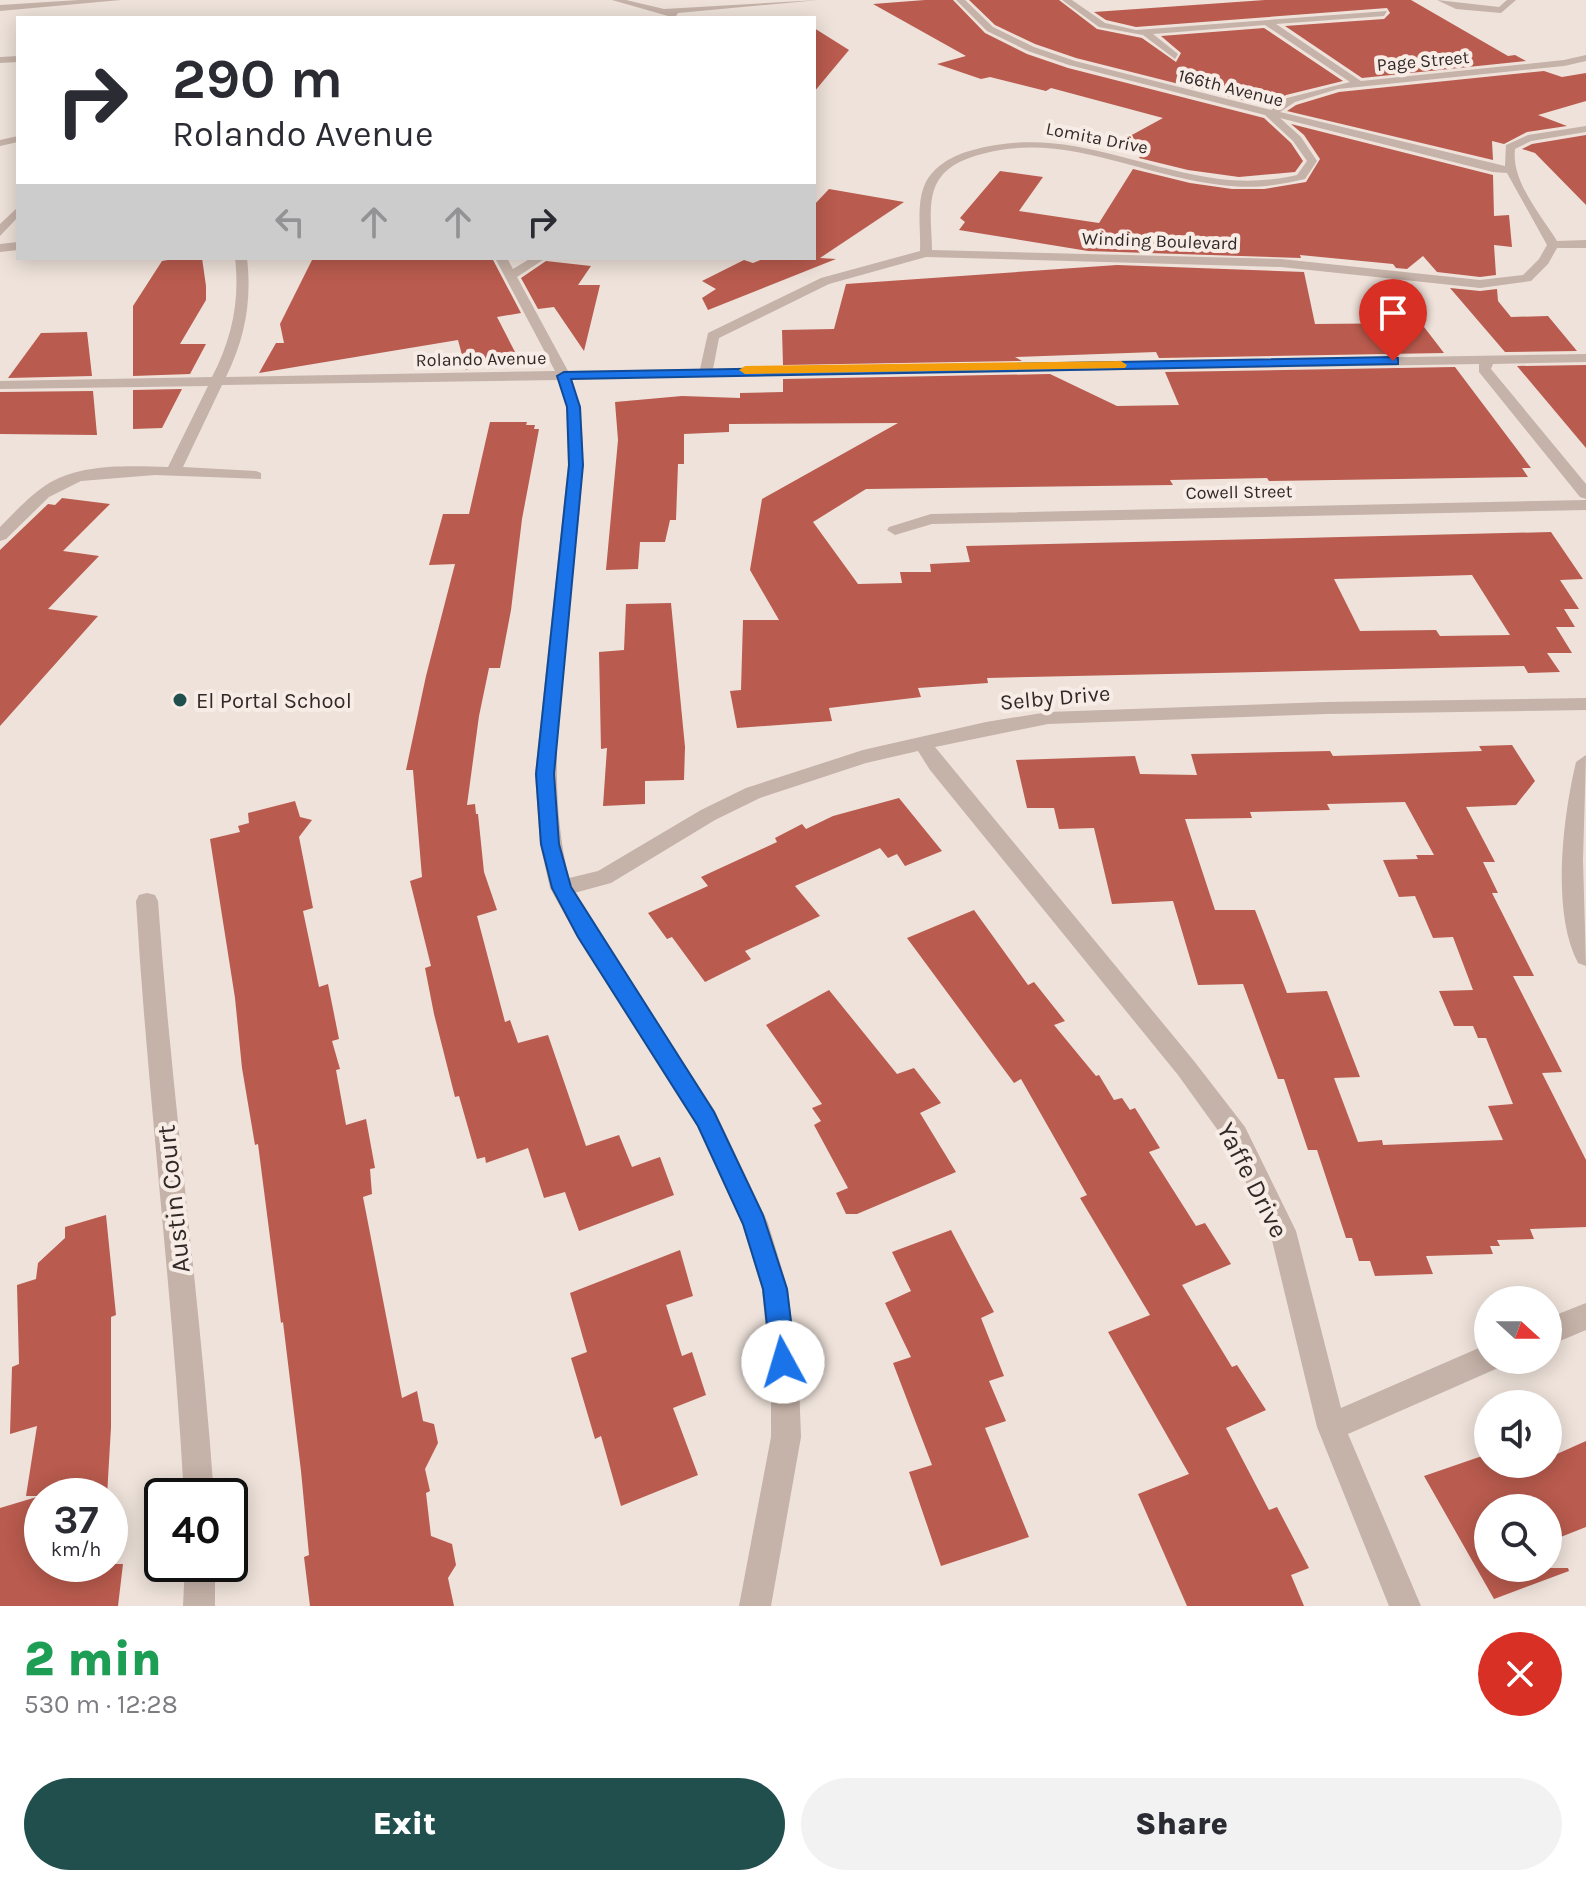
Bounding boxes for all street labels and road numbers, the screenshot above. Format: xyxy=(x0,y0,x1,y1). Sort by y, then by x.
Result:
street label: Page Street xyxy=(1376,46,1470,76)
street label: 166th Avenue xyxy=(1176,64,1286,112)
street label: Lomita Drive xyxy=(1044,117,1150,159)
street label: Winding Boulevard xyxy=(1082,227,1238,255)
street label: Rolando Avenue xyxy=(415,347,547,371)
street label: Cowell Street xyxy=(1185,480,1293,504)
street label: Selby Drive xyxy=(999,680,1111,716)
street label: Yaffe Drive xyxy=(1210,1117,1295,1243)
street label: Austin Court xyxy=(150,1123,197,1275)

